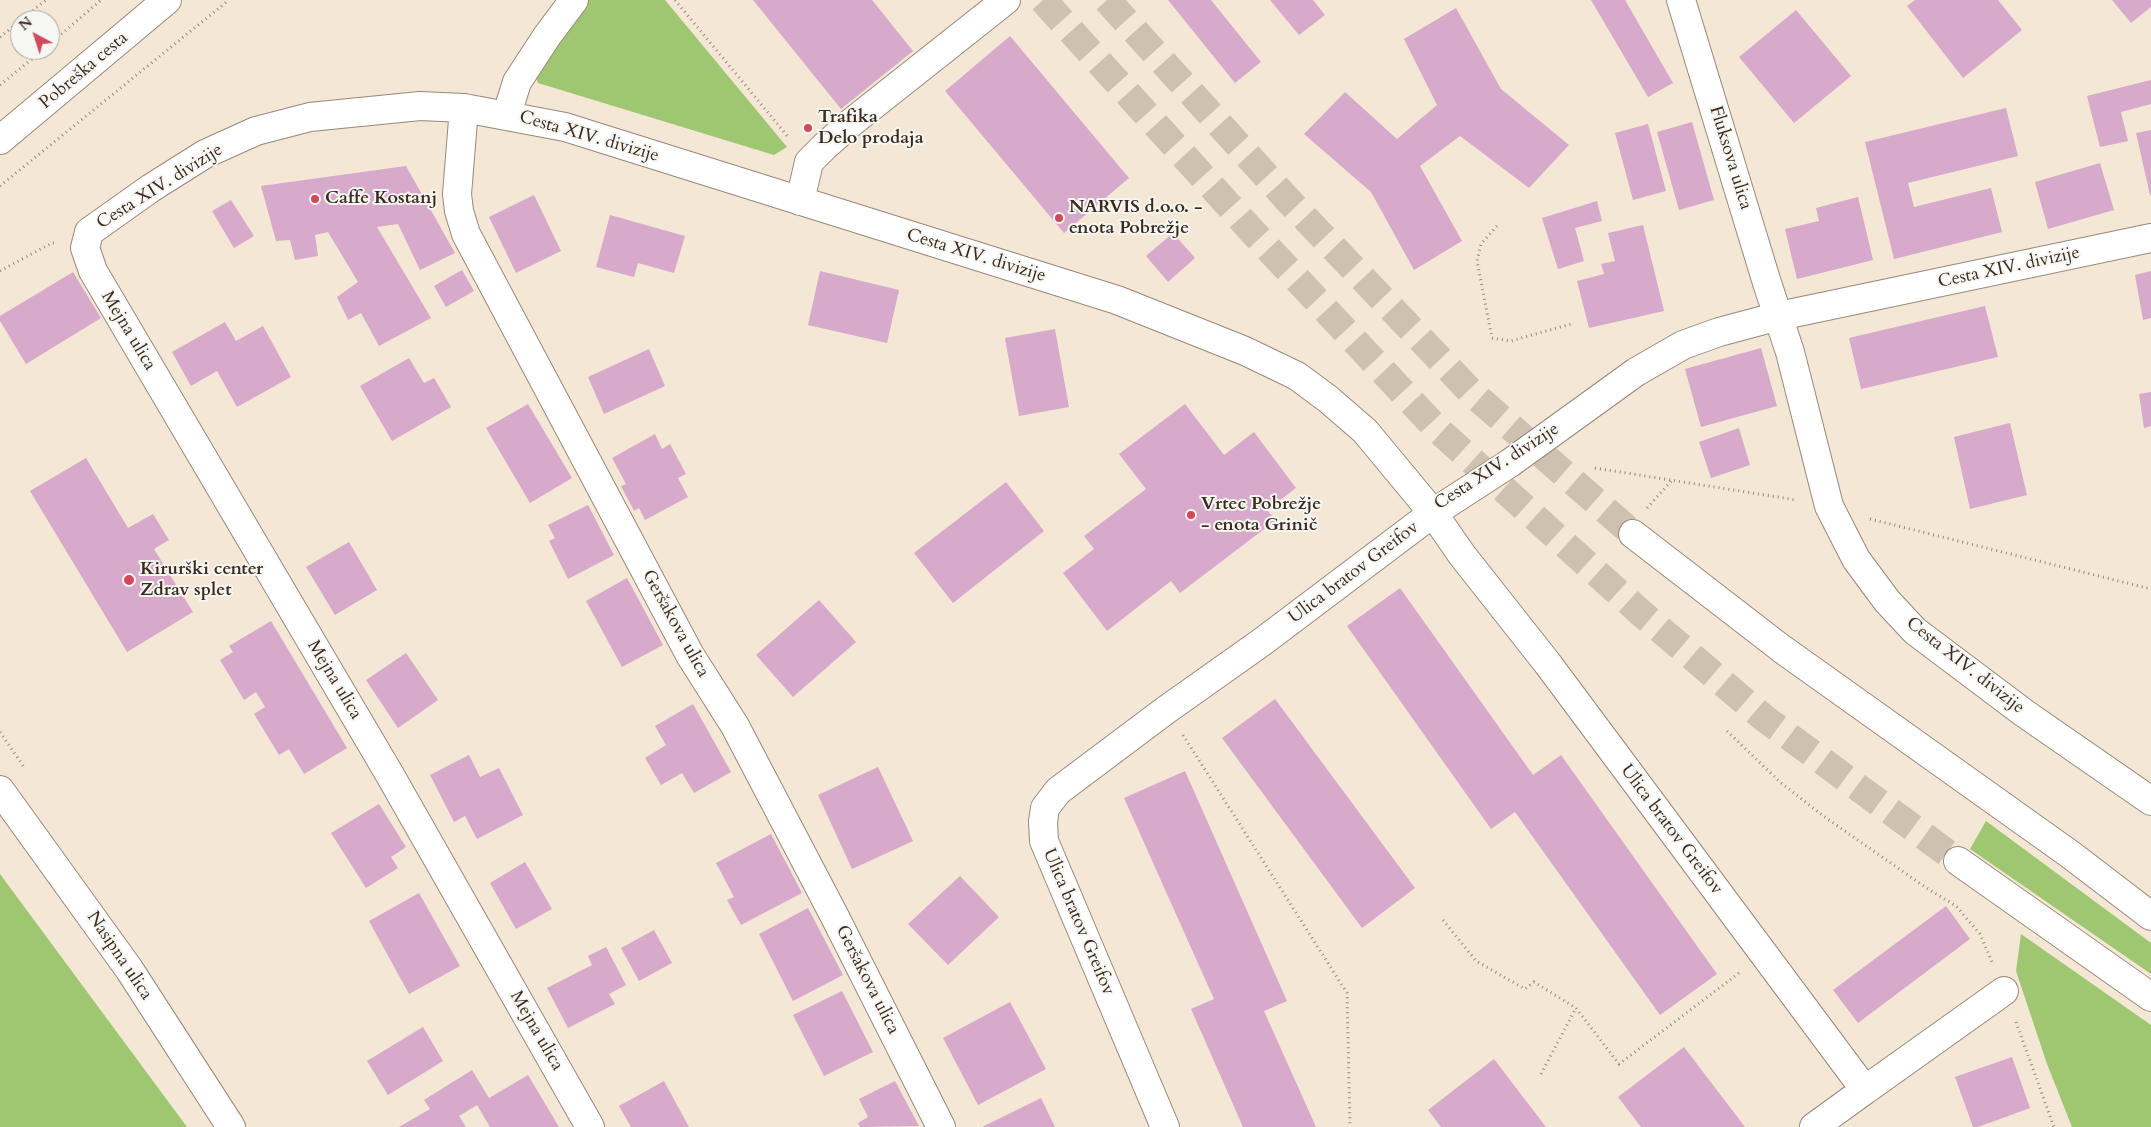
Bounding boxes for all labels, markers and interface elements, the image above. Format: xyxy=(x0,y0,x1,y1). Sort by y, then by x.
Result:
north arrow xyxy=(10,10,60,60)
text: N xyxy=(15,13,36,35)
street label: Pobreška cesta xyxy=(35,28,133,114)
street label: Fluksova ulica xyxy=(1704,104,1756,212)
street label: Cesta XIV. divizije xyxy=(517,107,661,167)
place label: Trafika Delo prodaja xyxy=(818,107,924,150)
marker: Trafika Delo prodaja xyxy=(802,122,814,134)
street label: Cesta XIV. divizije xyxy=(93,140,227,234)
place label: Caffe Kostanj xyxy=(325,188,437,210)
marker: Caffe Kostanj xyxy=(309,193,321,205)
place label: NARVIS d.o.o. - enota Pobrežje xyxy=(1069,197,1202,240)
marker: NARVIS d.o.o. - enota Pobrežje xyxy=(1053,212,1065,224)
street label: Cesta XIV. divizije xyxy=(904,225,1048,287)
street label: Cesta XIV. divizije xyxy=(1936,242,2082,294)
street label: Mejna ulica xyxy=(96,287,160,375)
street label: Cesta XIV. divizije xyxy=(1431,419,1563,515)
place label: Vrtec Pobrežje - enota Grinič xyxy=(1201,494,1321,536)
marker: Vrtec Pobrežje - enota Grinič xyxy=(1185,509,1197,521)
street label: Ulica bratov Greifov xyxy=(1285,517,1423,629)
place label: Kirurški center Zdrav splet xyxy=(140,559,263,602)
street label: Geršakova ulica xyxy=(637,567,713,681)
marker: Kirurški center Zdrav splet xyxy=(122,573,136,587)
street label: Cesta XIV. divizije xyxy=(1901,613,2029,719)
street label: Mejna ulica xyxy=(302,636,366,724)
street label: Ulica bratov Greifov xyxy=(1615,761,1727,899)
street label: Ulica bratov Greifov xyxy=(1037,846,1119,998)
street label: Nasipna ulica xyxy=(81,908,157,1004)
street label: Geršakova ulica xyxy=(830,922,904,1038)
street label: Mejna ulica xyxy=(505,987,567,1075)

